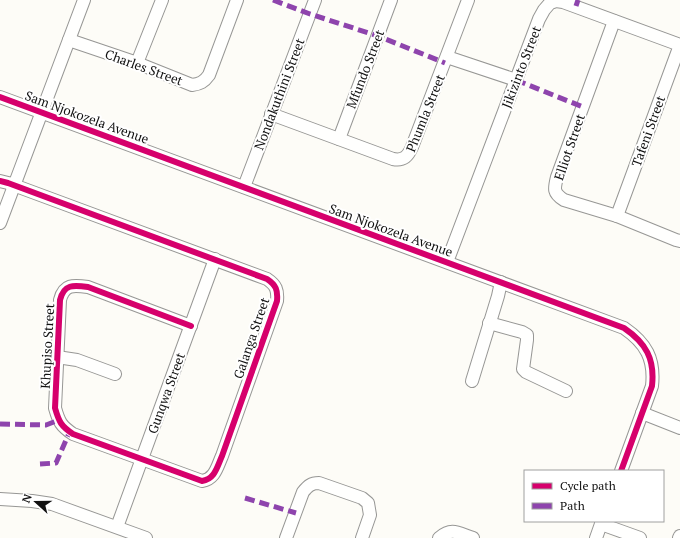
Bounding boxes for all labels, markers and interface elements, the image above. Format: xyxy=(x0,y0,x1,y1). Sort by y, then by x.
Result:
street label: Jikizinto Street xyxy=(497,23,545,111)
street label: Mfundo Street xyxy=(342,27,388,111)
street label: Nondakuthini Street xyxy=(249,35,309,152)
street label: Charles Street xyxy=(103,45,186,89)
street label: Phumla Street xyxy=(401,71,449,155)
street label: Sam Njokozela Avenue xyxy=(23,86,151,148)
street label: Tafeni Street xyxy=(627,93,669,169)
street label: Elliot Street xyxy=(549,111,589,183)
street label: Sam Njokozela Avenue xyxy=(327,199,455,261)
street label: Galanga Street xyxy=(229,295,273,381)
street label: Khupiso Street xyxy=(36,303,58,389)
street label: Gunqwa Street xyxy=(143,350,189,436)
legend xyxy=(524,470,664,522)
text: Cycle path xyxy=(560,478,616,493)
north arrow xyxy=(16,482,56,522)
text: N xyxy=(19,491,35,505)
text: Path xyxy=(560,498,585,513)

